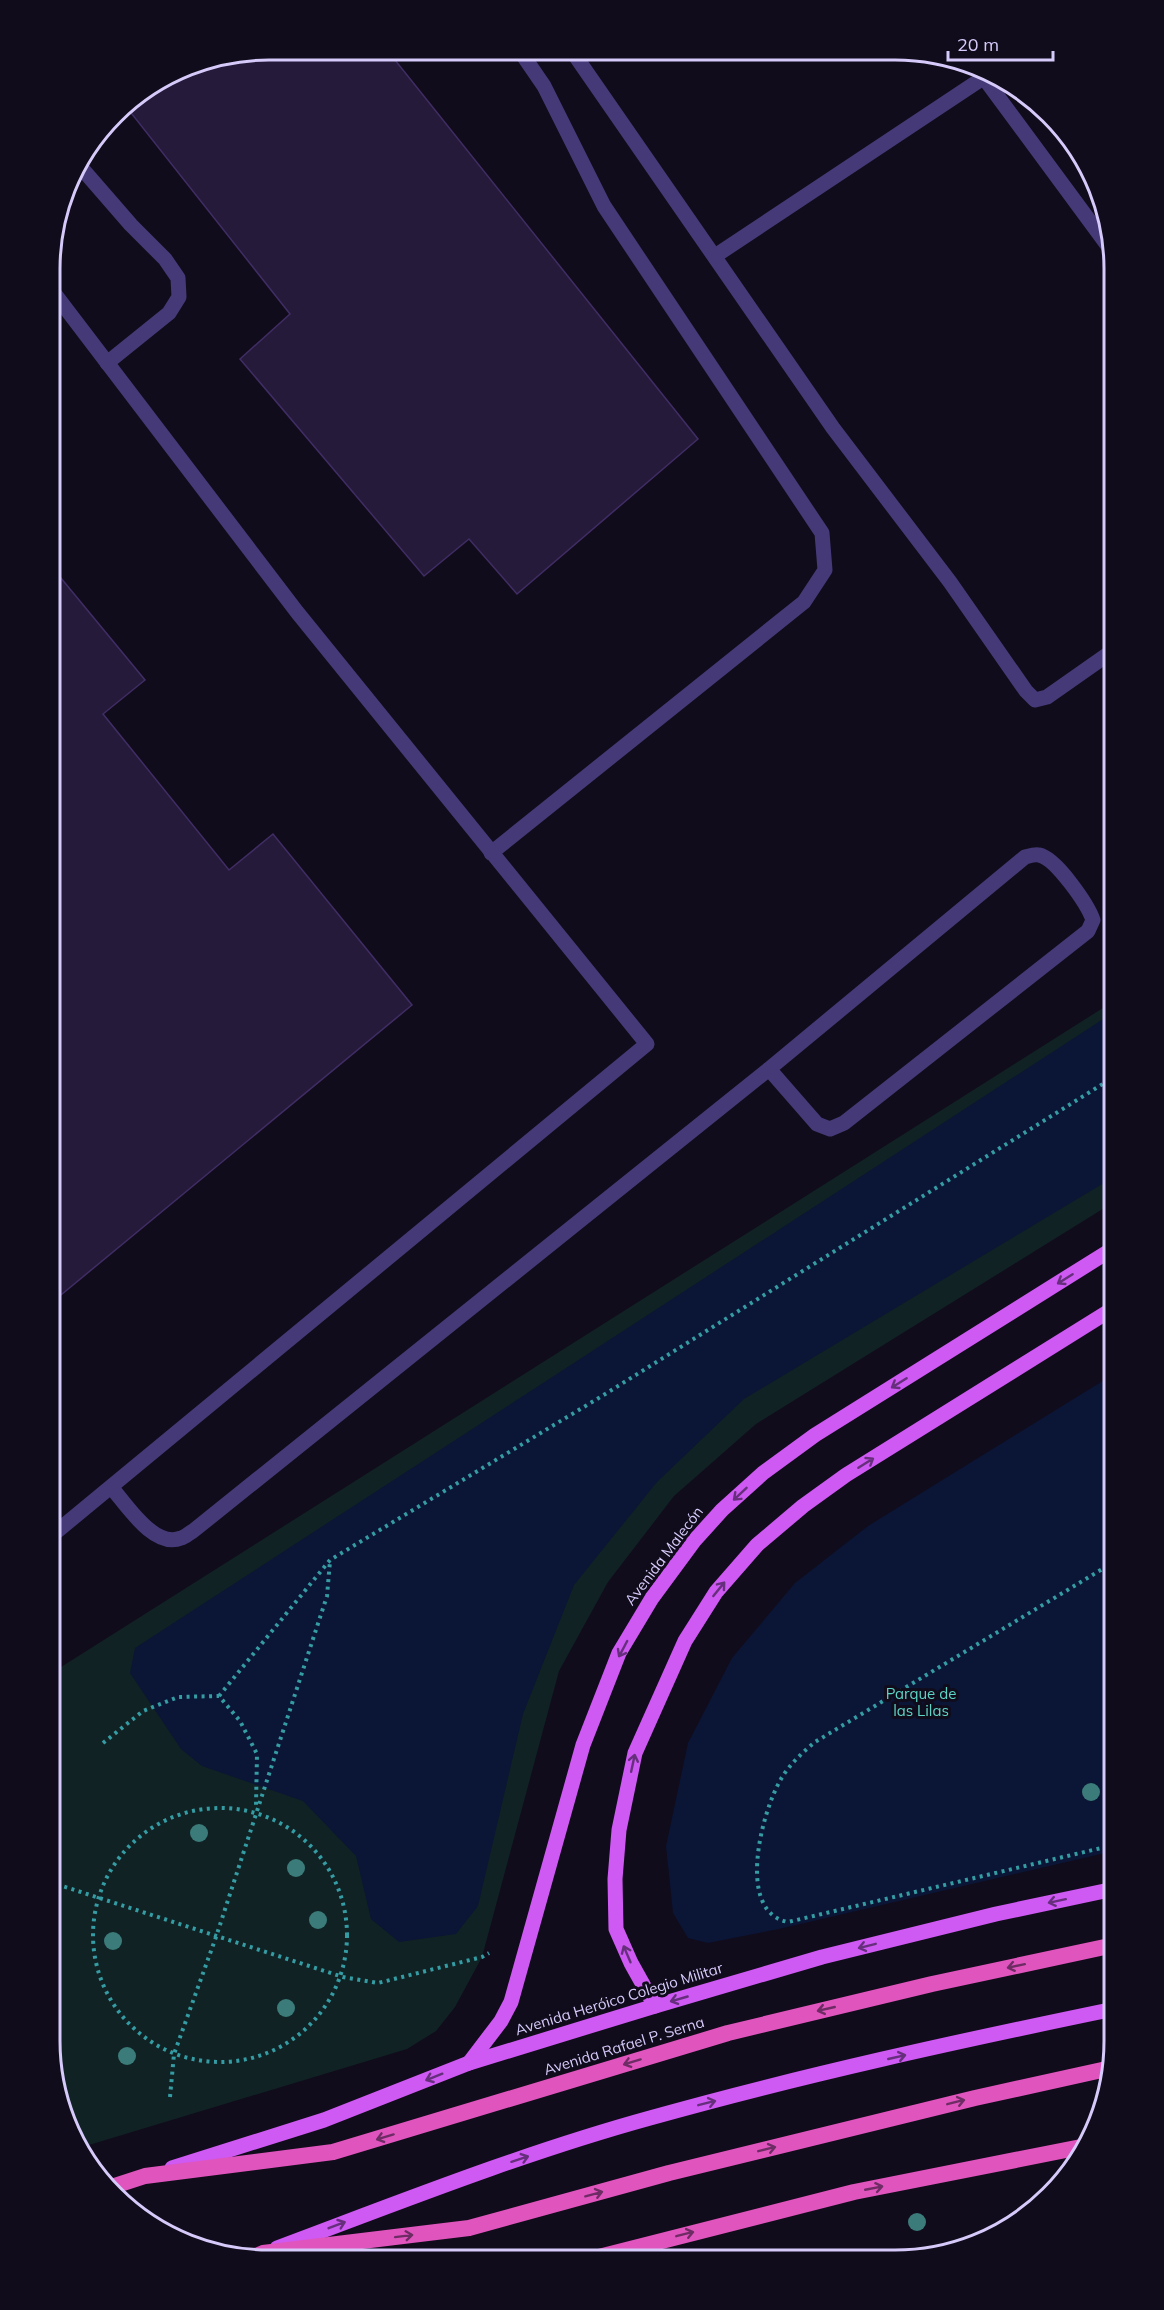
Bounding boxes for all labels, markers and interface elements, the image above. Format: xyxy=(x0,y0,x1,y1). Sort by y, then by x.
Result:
scale bar xyxy=(948,24,1053,62)
text: 20 m xyxy=(957,33,999,56)
one-way arrow xyxy=(1057,1274,1074,1286)
one-way arrow xyxy=(891,1377,908,1389)
one-way arrow xyxy=(857,1456,874,1468)
one-way arrow xyxy=(732,1487,747,1501)
street label: Avenida Malecón xyxy=(620,1502,707,1609)
one-way arrow xyxy=(712,1581,725,1597)
one-way arrow xyxy=(616,1639,628,1657)
park label: Parque de las Lilas xyxy=(886,1684,956,1720)
one-way arrow xyxy=(628,1754,639,1773)
one-way arrow xyxy=(1048,1896,1067,1907)
one-way arrow xyxy=(858,1940,877,1952)
one-way arrow xyxy=(621,1946,632,1964)
street label: Avenida Heróico Colegio Militar xyxy=(513,1958,726,2039)
one-way arrow xyxy=(1006,1961,1026,1972)
one-way arrow xyxy=(670,1993,689,2005)
one-way arrow xyxy=(816,2004,835,2016)
street label: Avenida Rafael P. Serna xyxy=(541,2012,706,2079)
one-way arrow xyxy=(886,2051,906,2062)
one-way arrow xyxy=(623,2057,642,2068)
one-way arrow xyxy=(425,2072,443,2083)
one-way arrow xyxy=(946,2096,965,2108)
one-way arrow xyxy=(697,2097,716,2108)
one-way arrow xyxy=(376,2132,395,2143)
one-way arrow xyxy=(757,2143,776,2155)
one-way arrow xyxy=(510,2153,529,2164)
one-way arrow xyxy=(864,2182,883,2193)
one-way arrow xyxy=(584,2188,603,2199)
one-way arrow xyxy=(327,2219,346,2230)
one-way arrow xyxy=(675,2227,694,2239)
one-way arrow xyxy=(394,2230,414,2241)

